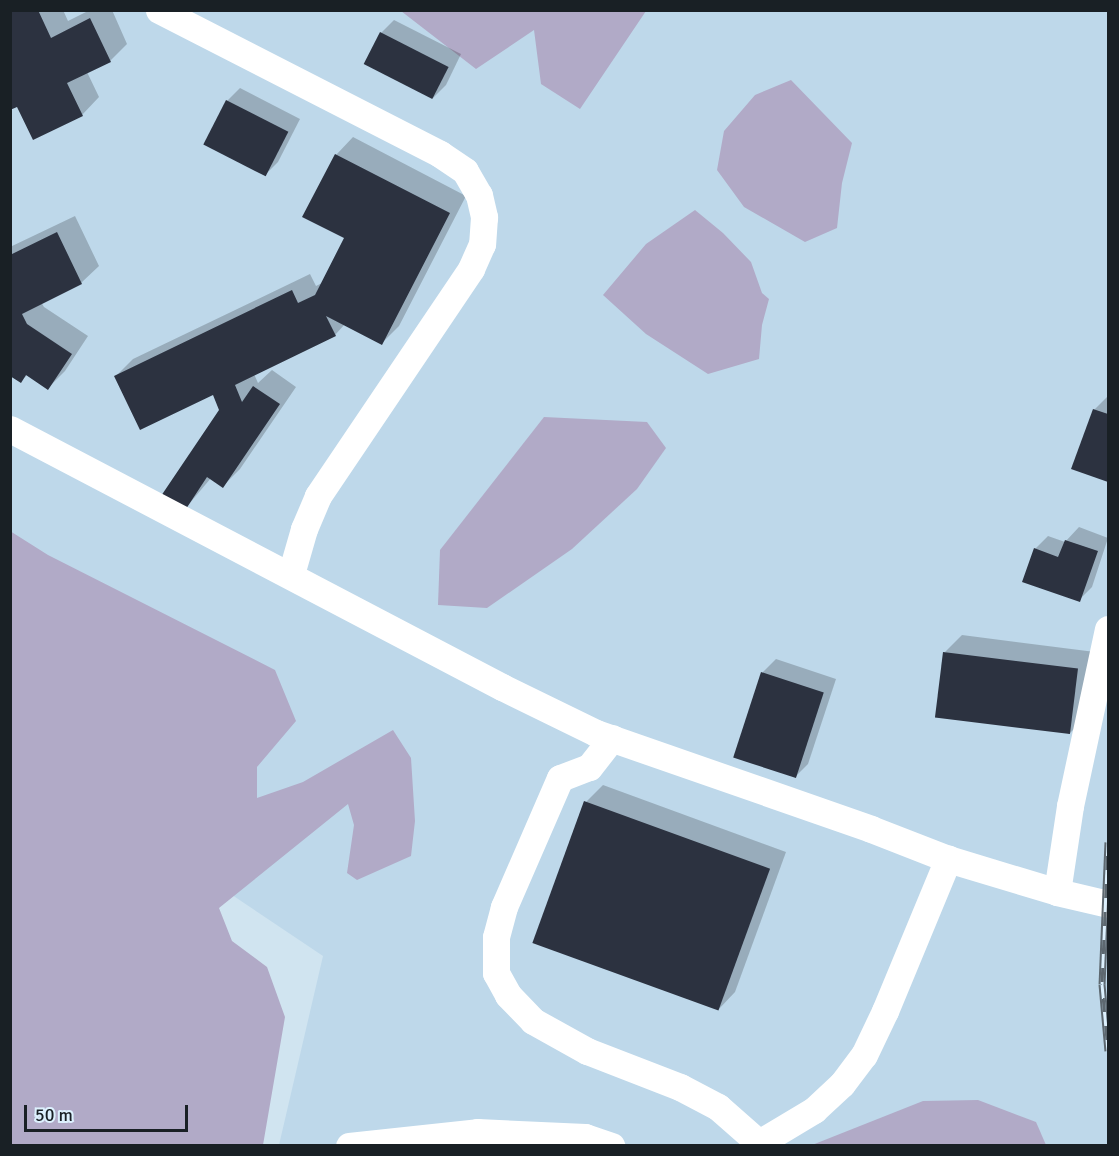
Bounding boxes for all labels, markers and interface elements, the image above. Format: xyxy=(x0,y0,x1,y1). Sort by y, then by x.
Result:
scale bar xyxy=(27,1093,190,1131)
text: 50 m xyxy=(35,1104,73,1126)

